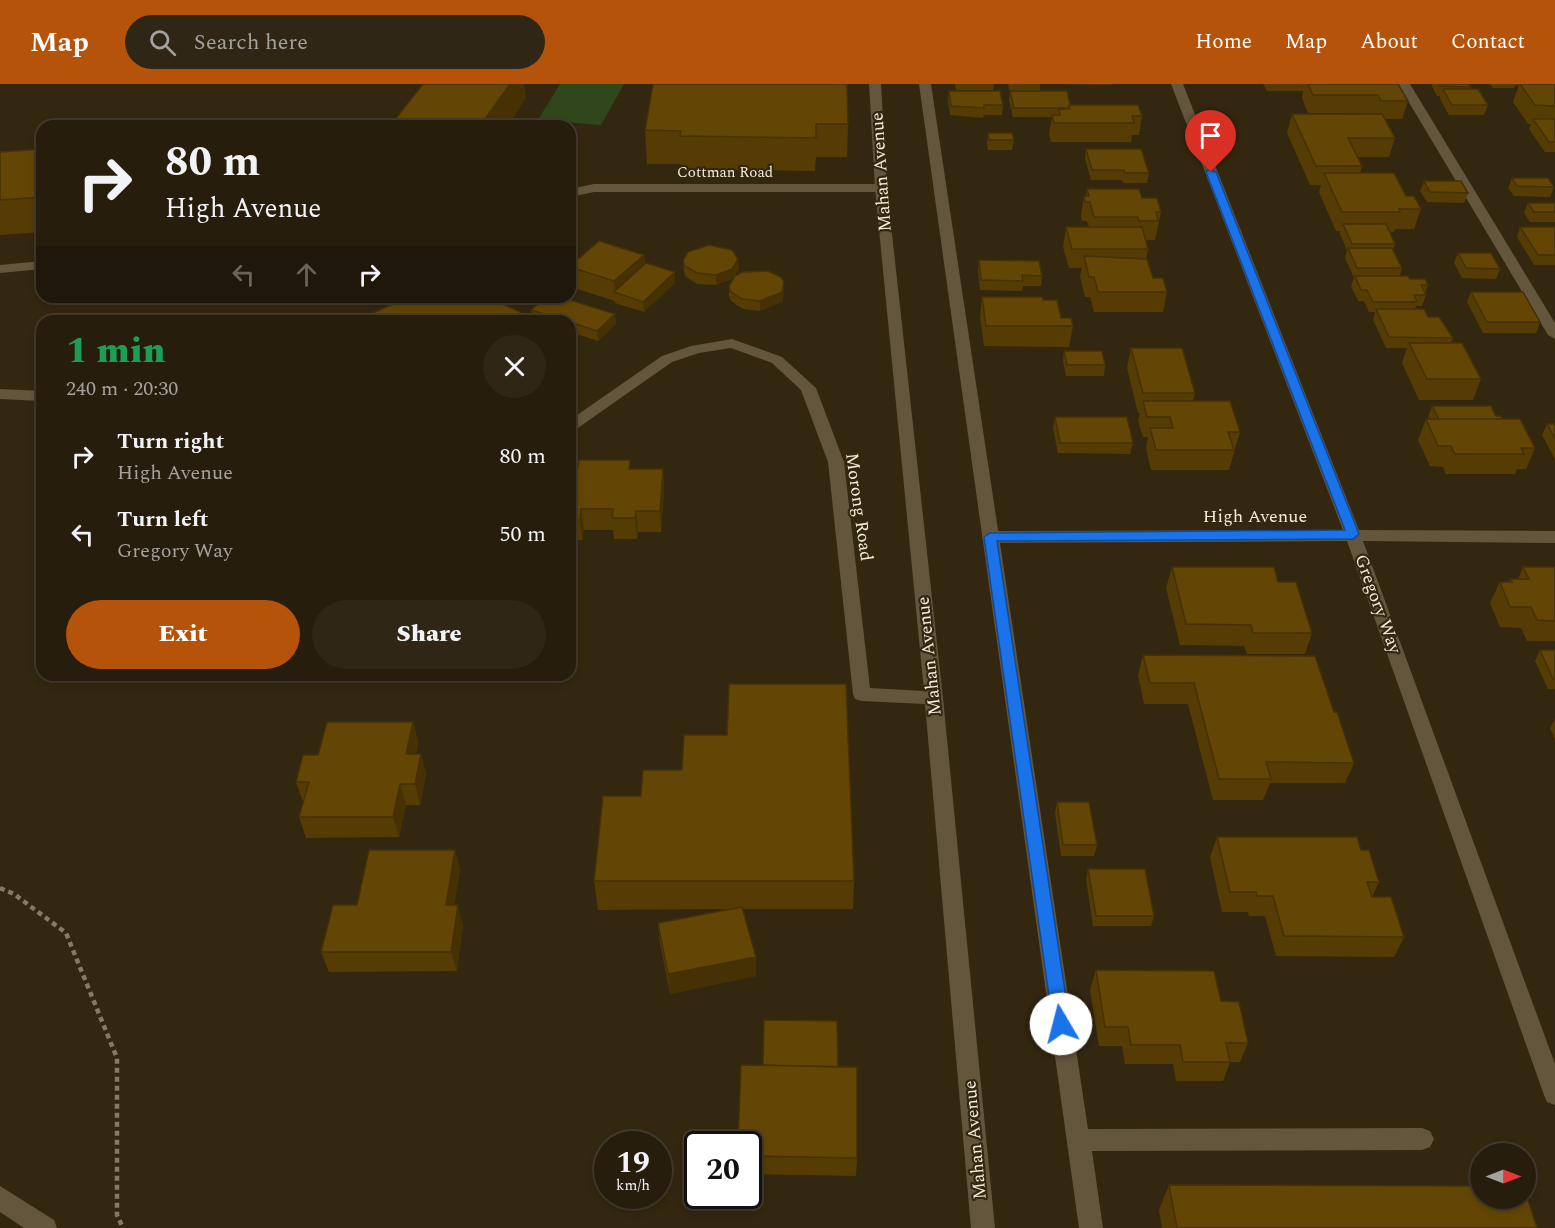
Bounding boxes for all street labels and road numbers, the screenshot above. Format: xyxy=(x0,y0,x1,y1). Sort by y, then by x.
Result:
street label: Mahan Avenue xyxy=(863,111,899,233)
street label: Cottman Road xyxy=(677,161,773,184)
street label: Morong Road xyxy=(838,451,880,563)
street label: High Avenue xyxy=(1203,503,1307,530)
street label: Gregory Way xyxy=(1348,551,1409,659)
street label: Mahan Avenue xyxy=(909,595,949,717)
street label: Mahan Avenue xyxy=(956,1079,994,1201)

